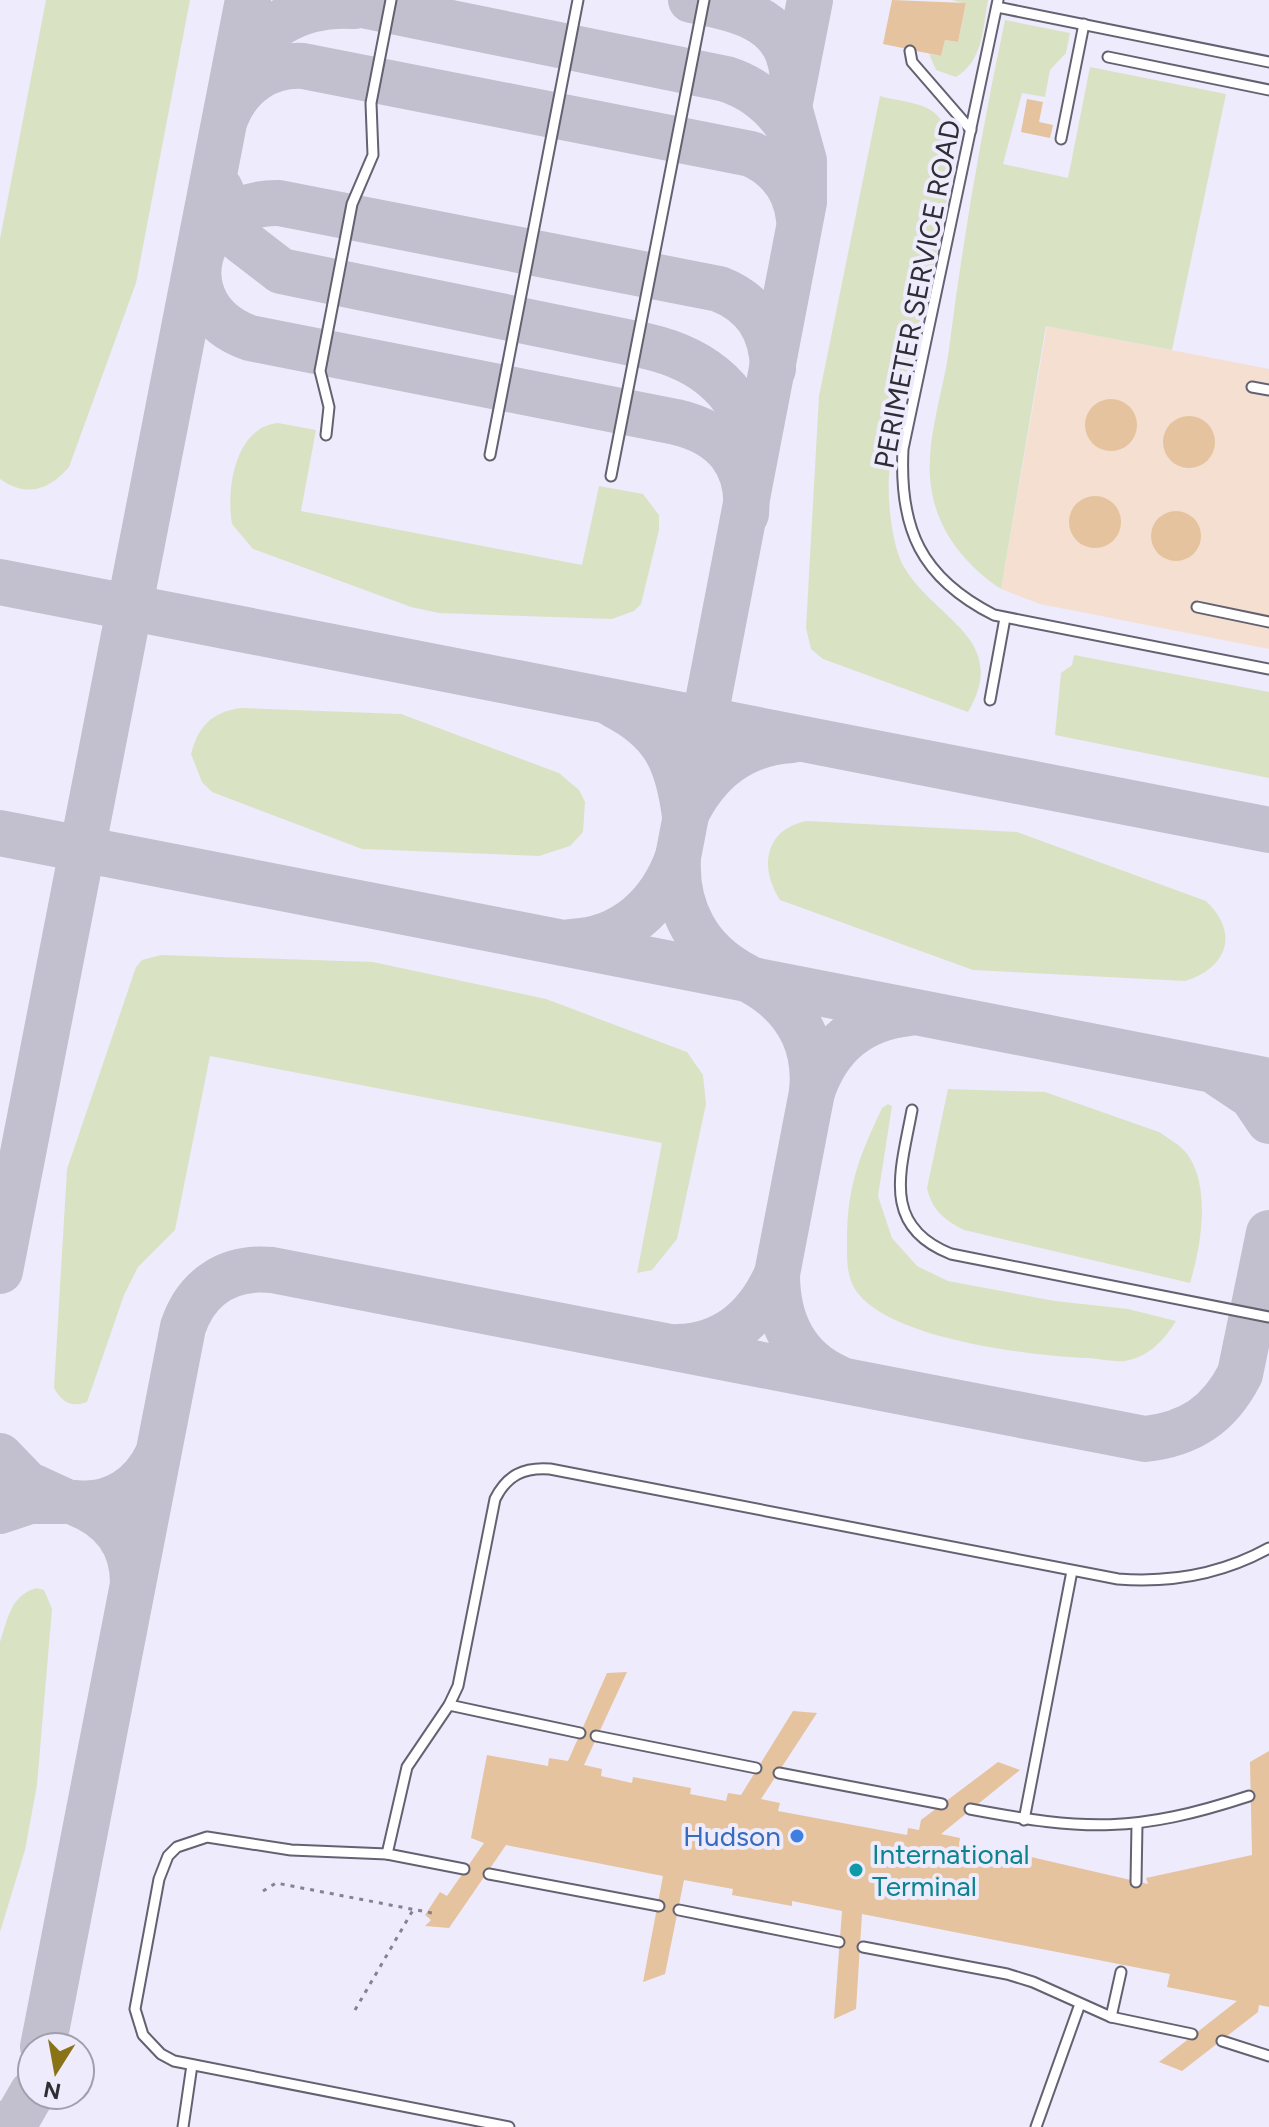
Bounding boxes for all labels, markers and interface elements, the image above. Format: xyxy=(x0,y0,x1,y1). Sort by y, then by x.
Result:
street label: PERIMETER SERVICE ROAD xyxy=(867,117,967,471)
place label: Hudson xyxy=(683,1819,781,1853)
marker: Hudson xyxy=(788,1827,806,1845)
place label: International Terminal xyxy=(872,1837,1030,1903)
marker: International Terminal xyxy=(847,1861,865,1879)
north arrow xyxy=(16,2031,96,2111)
text: N xyxy=(41,2075,63,2105)

